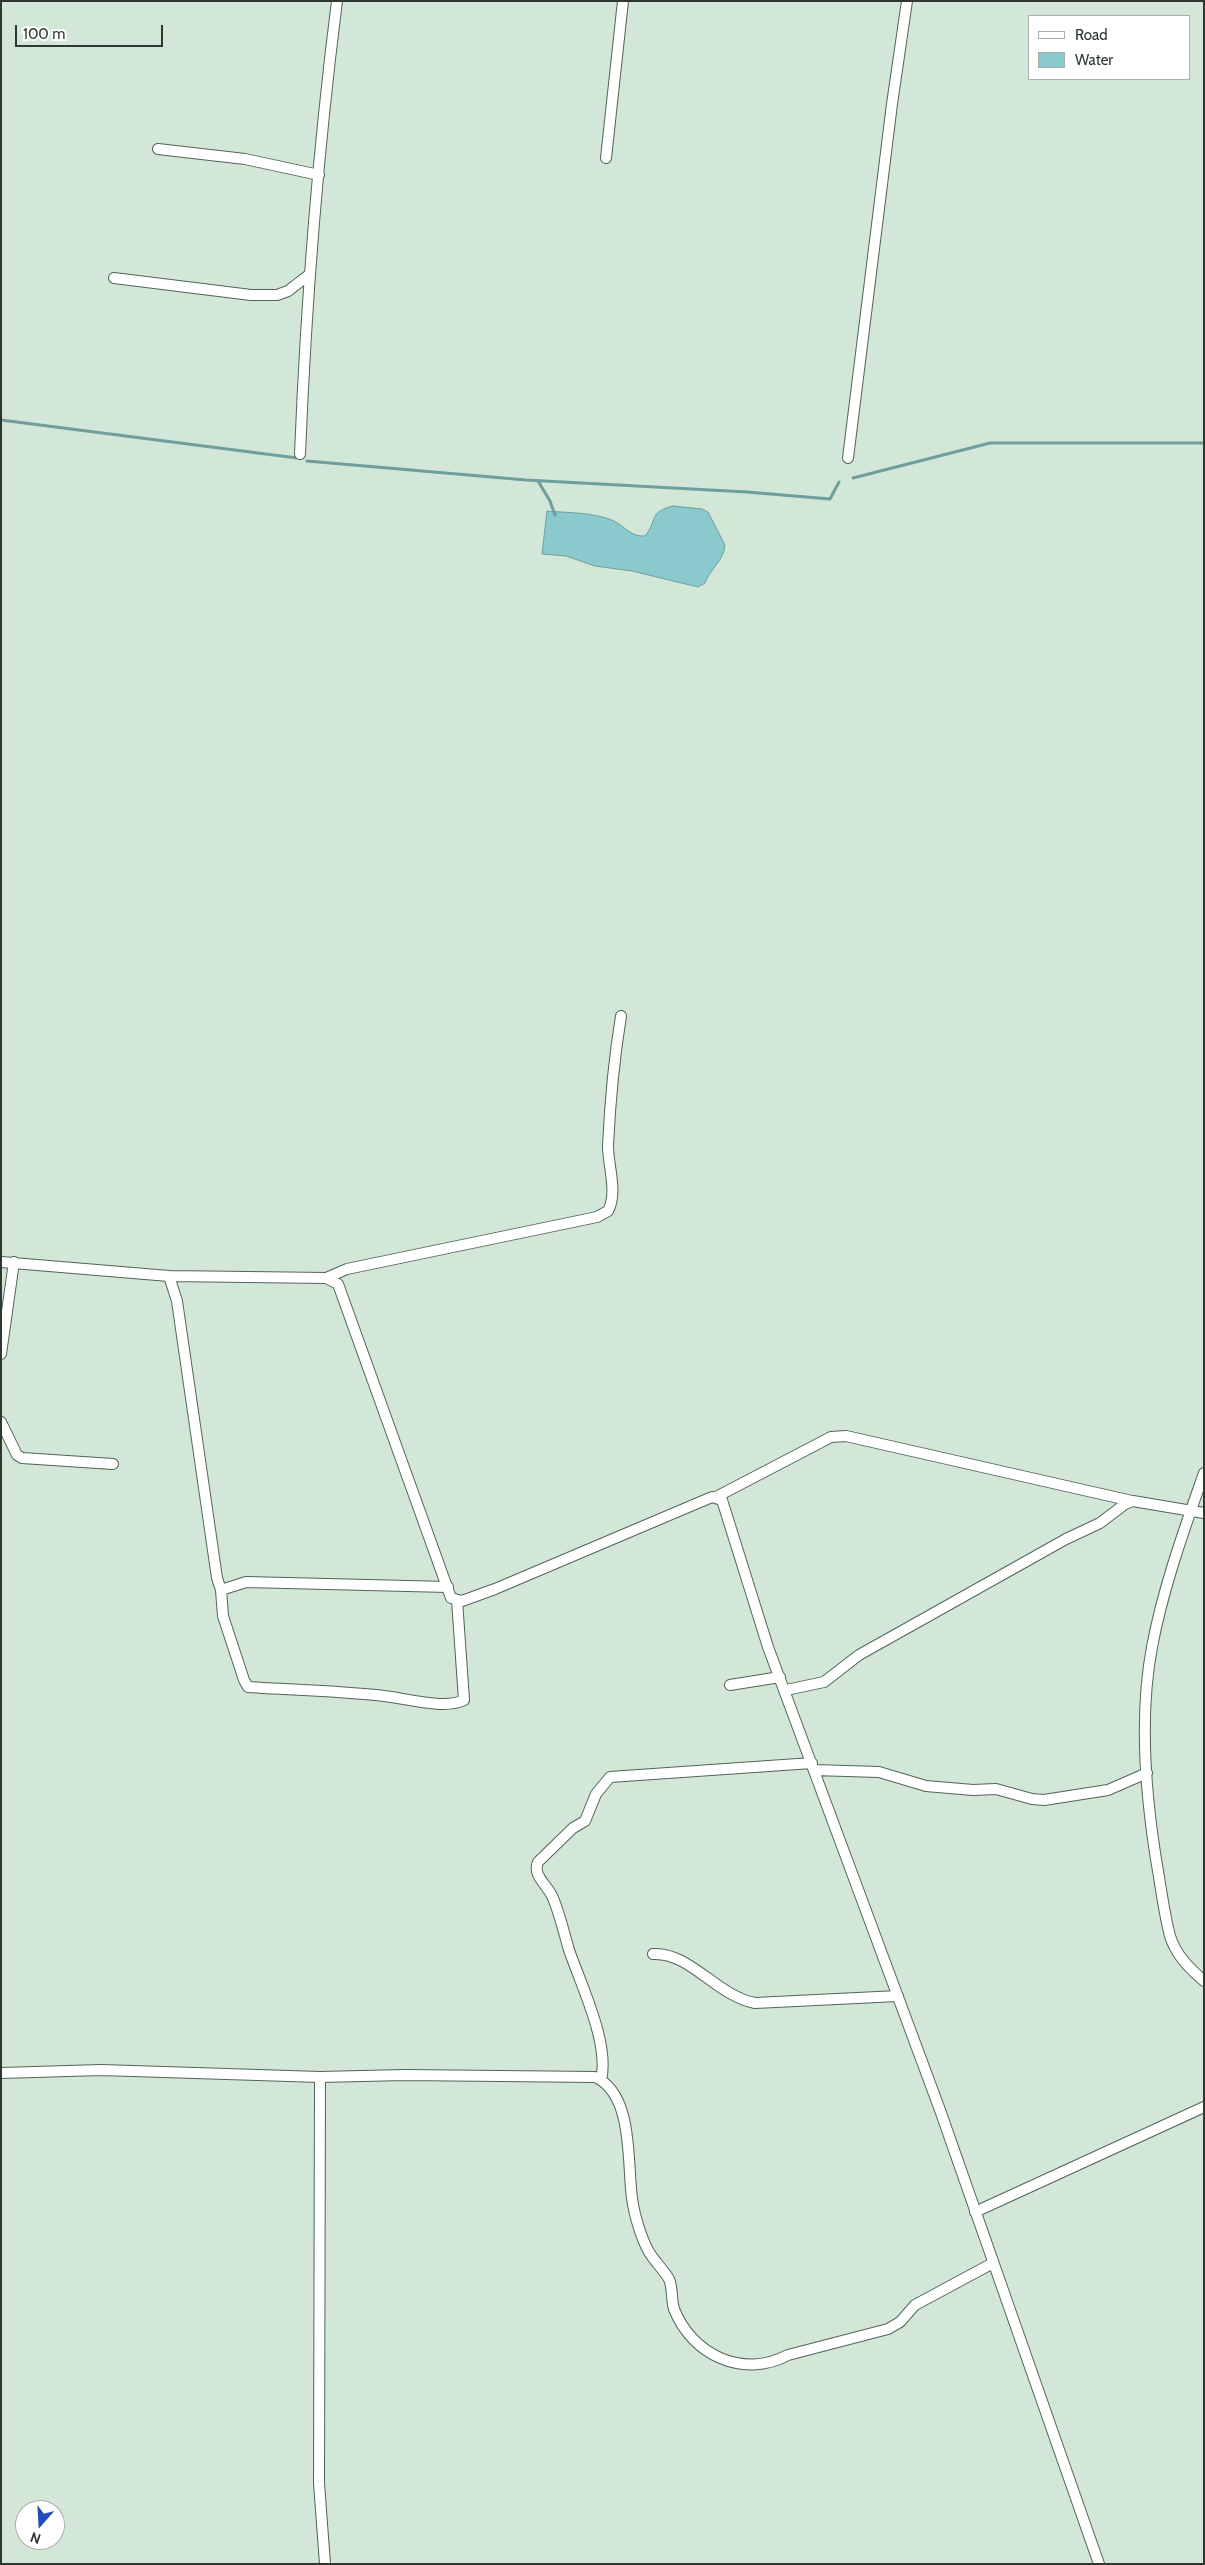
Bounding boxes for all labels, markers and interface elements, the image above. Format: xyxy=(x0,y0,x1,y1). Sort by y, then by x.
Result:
scale bar xyxy=(18,15,165,47)
legend xyxy=(1028,15,1190,80)
text: 100 m xyxy=(23,25,65,43)
text: Road xyxy=(1075,26,1108,44)
text: Water xyxy=(1075,51,1113,69)
north arrow xyxy=(15,2500,65,2550)
text: N xyxy=(28,2528,43,2548)

